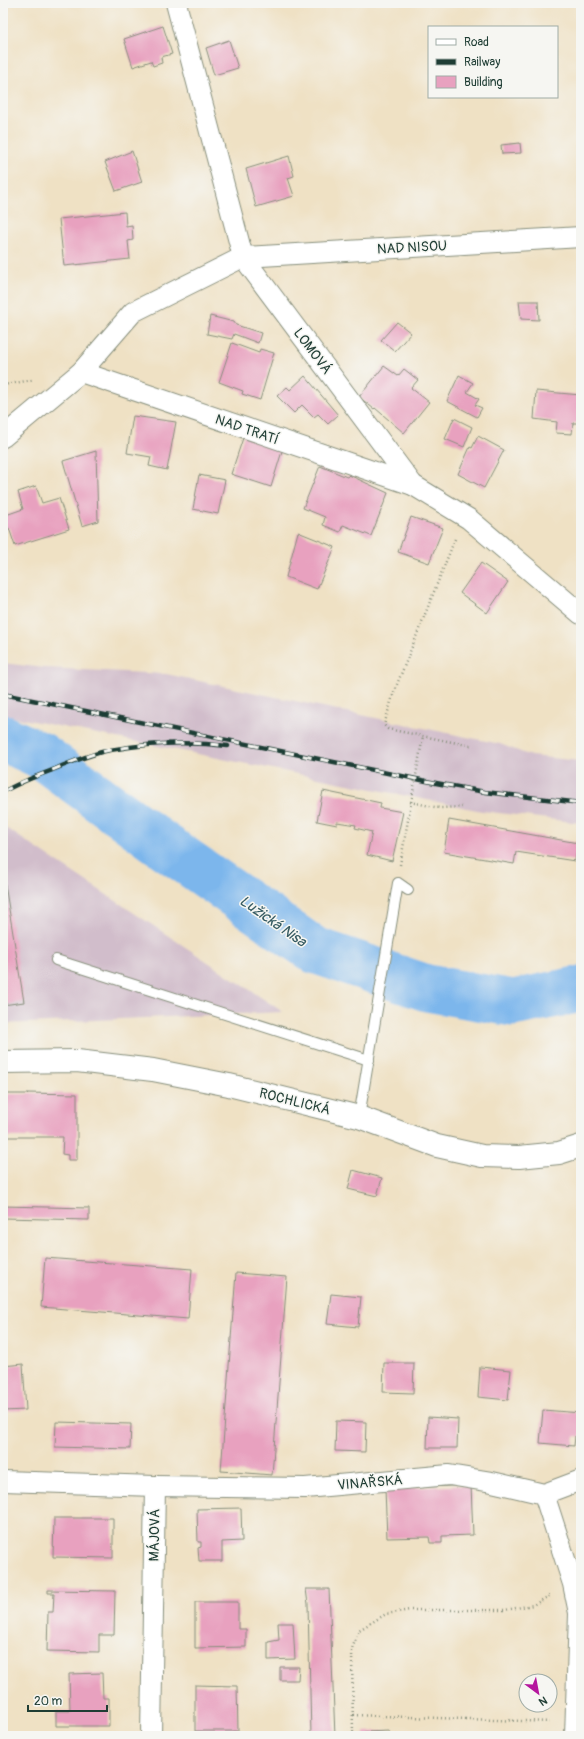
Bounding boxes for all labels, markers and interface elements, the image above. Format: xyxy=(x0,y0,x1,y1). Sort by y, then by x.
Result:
legend xyxy=(428,26,558,98)
text: Road xyxy=(464,35,489,50)
text: Railway xyxy=(464,55,500,70)
text: Building xyxy=(464,75,503,90)
street label: NAD NISOU xyxy=(377,237,447,258)
street label: LOMOVÁ xyxy=(290,324,336,378)
street label: NAD TRATÍ xyxy=(213,410,281,448)
water label: Lužická Nisa xyxy=(236,892,311,952)
street label: ROCHLICKÁ xyxy=(257,1083,333,1119)
street label: VINAŘSKÁ xyxy=(336,1470,404,1494)
street label: MÁJOVÁ xyxy=(145,1508,163,1562)
north arrow xyxy=(518,1673,558,1713)
scale bar xyxy=(28,1687,107,1713)
text: 20 m xyxy=(34,1694,63,1709)
text: N xyxy=(536,1694,550,1709)

